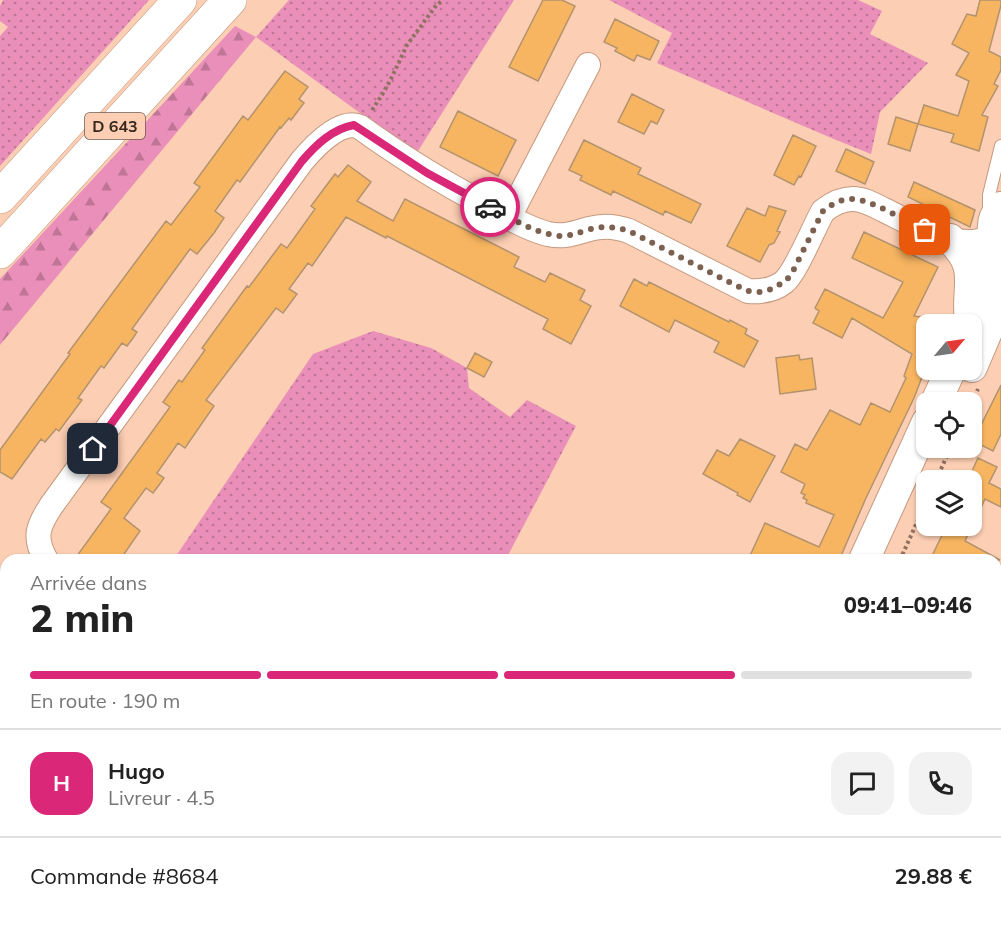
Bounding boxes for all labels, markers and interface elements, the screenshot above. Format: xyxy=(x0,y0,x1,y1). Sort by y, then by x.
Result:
road number: D 643 xyxy=(85,113,145,139)
courier xyxy=(460,177,520,237)
icon: car xyxy=(474,191,507,224)
pin xyxy=(899,204,950,255)
icon: bag xyxy=(908,213,941,246)
north arrow xyxy=(916,314,982,380)
map controls xyxy=(916,314,982,536)
button: locate xyxy=(916,392,982,458)
pin xyxy=(67,423,118,474)
icon: home xyxy=(76,432,109,465)
button: layers xyxy=(916,470,982,536)
text: Arrivée dans xyxy=(30,570,147,595)
text: 09:41–09:46 xyxy=(844,591,972,619)
text: 2 min xyxy=(30,593,135,642)
text: En route · 190 m xyxy=(30,688,180,713)
button: chat xyxy=(831,752,894,815)
button: phone xyxy=(909,752,972,815)
text: Hugo xyxy=(108,757,165,785)
text: H xyxy=(53,769,70,797)
text: Livreur · 4.5 xyxy=(108,785,215,810)
text: Commande #8684 xyxy=(30,862,218,890)
text: 29.88 € xyxy=(895,862,972,890)

